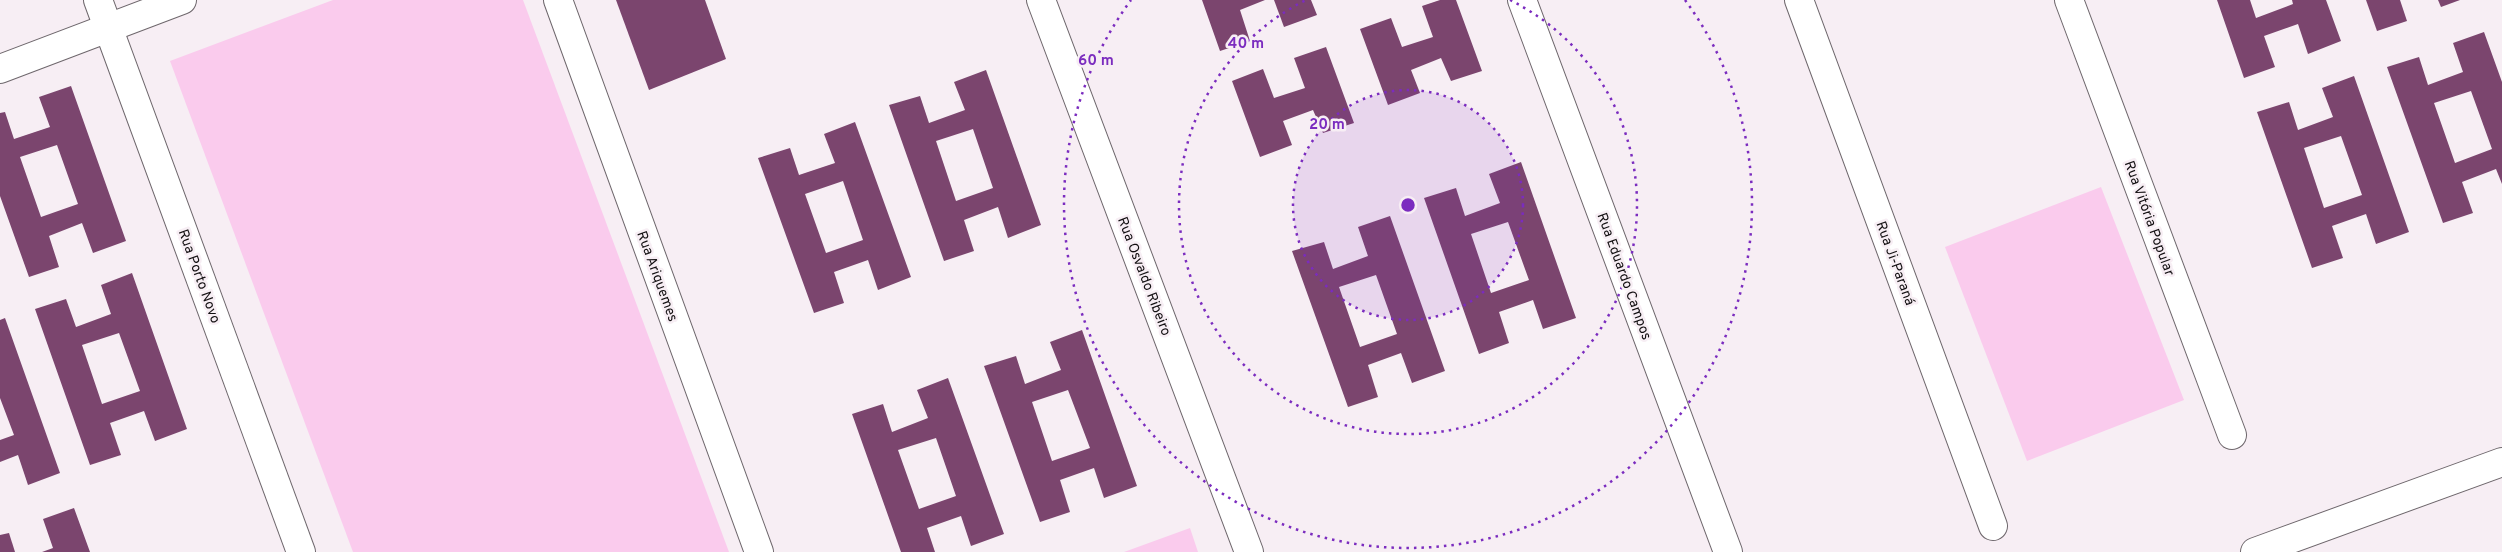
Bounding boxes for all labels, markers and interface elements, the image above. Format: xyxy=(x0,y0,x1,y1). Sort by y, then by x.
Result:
text: 40 m xyxy=(1228,35,1264,54)
text: 60 m xyxy=(1078,52,1114,71)
text: 20 m xyxy=(1309,116,1345,135)
street label: Rua Vitória Popular xyxy=(2120,159,2178,279)
centre of rings xyxy=(1399,196,1417,214)
street label: Rua Eduardo Campos xyxy=(1593,211,1655,342)
street label: Rua Osvaldo Ribeiro xyxy=(1113,215,1174,338)
street label: Rua Ji-Paraná xyxy=(1871,219,1918,308)
street label: Rua Porto Novo xyxy=(174,227,224,326)
street label: Rua Ariquemes xyxy=(632,229,681,324)

